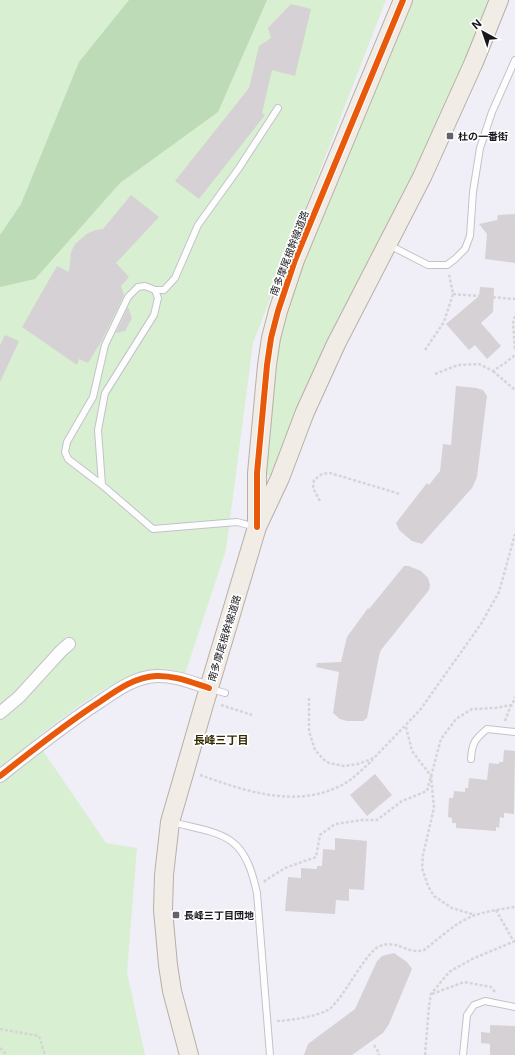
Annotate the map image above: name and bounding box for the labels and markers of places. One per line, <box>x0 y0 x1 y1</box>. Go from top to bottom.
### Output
place label: 杜の一番街 <box>458 130 508 142</box>
marker: 杜の一番街 <box>445 131 455 141</box>
place label: 長峰三丁目団地 <box>184 909 254 921</box>
marker: 長峰三丁目団地 <box>171 910 181 920</box>

